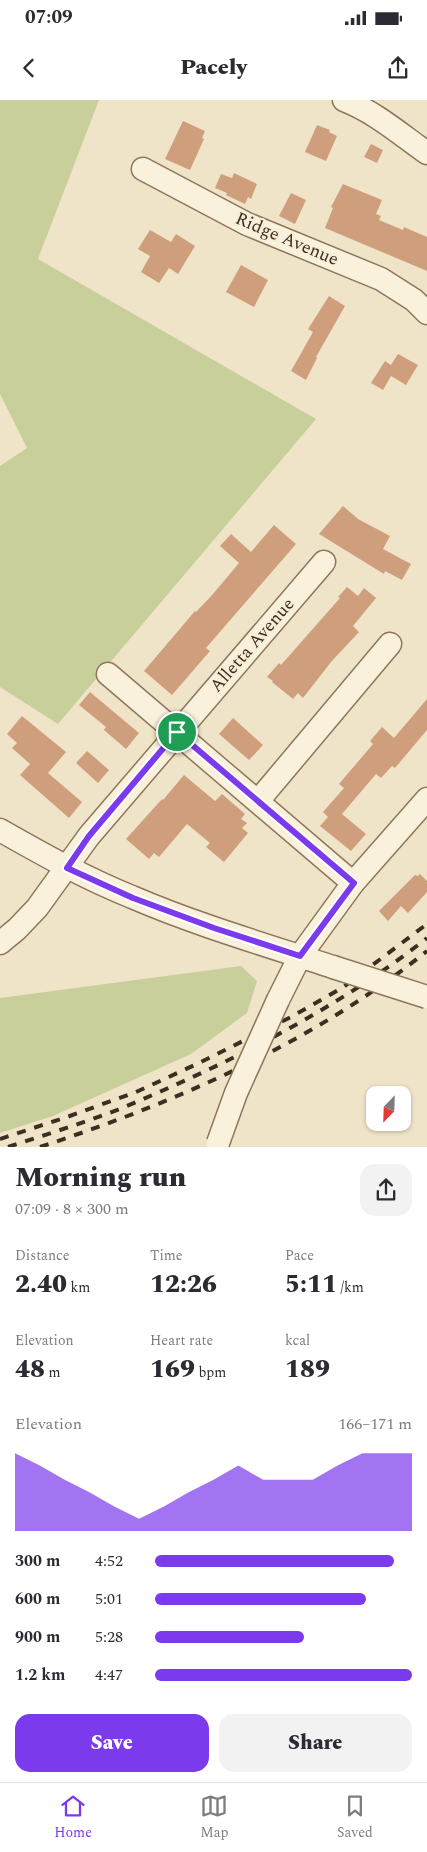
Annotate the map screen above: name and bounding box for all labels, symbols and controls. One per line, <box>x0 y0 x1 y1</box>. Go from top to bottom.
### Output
text: 07:09 <box>25 3 73 32</box>
text: Pacely <box>180 51 247 84</box>
icon: back <box>15 54 43 82</box>
icon: share <box>384 54 412 82</box>
street label: Ridge Avenue <box>231 205 343 273</box>
street label: Alletta Avenue <box>203 592 301 698</box>
pin <box>156 711 198 753</box>
icon: arrive <box>163 718 191 746</box>
north arrow <box>366 1086 411 1131</box>
map controls <box>366 1086 411 1131</box>
text: Morning run <box>15 1156 186 1199</box>
button: share <box>360 1164 412 1216</box>
text: 07:09 · 8 × 300 m <box>15 1197 129 1221</box>
text: Distance <box>15 1245 70 1266</box>
text: Time <box>150 1245 183 1266</box>
text: Pace <box>285 1245 314 1266</box>
text: 2.40 <box>15 1266 67 1304</box>
text: 12:26 <box>150 1266 217 1304</box>
text: 5:11 <box>285 1266 337 1304</box>
text: km <box>67 1277 90 1298</box>
text: /km <box>337 1277 364 1298</box>
text: Elevation <box>15 1330 74 1351</box>
text: Heart rate <box>150 1330 213 1351</box>
text: kcal <box>285 1330 310 1351</box>
text: 48 <box>15 1351 45 1389</box>
text: 169 <box>150 1351 195 1389</box>
text: 189 <box>285 1351 330 1389</box>
text: m <box>45 1362 61 1383</box>
text: bpm <box>195 1362 226 1383</box>
text: Elevation <box>15 1412 82 1436</box>
text: 166–171 m <box>338 1412 412 1436</box>
text: 300 m <box>15 1549 60 1573</box>
text: 4:52 <box>95 1549 123 1573</box>
text: 600 m <box>15 1587 60 1611</box>
text: 5:01 <box>95 1587 123 1611</box>
text: 900 m <box>15 1625 60 1649</box>
text: 5:28 <box>95 1625 123 1649</box>
text: 1.2 km <box>15 1663 65 1687</box>
text: 4:47 <box>95 1663 123 1687</box>
button: Save <box>15 1714 209 1772</box>
button: Share <box>219 1714 412 1772</box>
tab: Home <box>54 1792 92 1843</box>
tab: Map <box>200 1792 229 1843</box>
tab: Saved <box>337 1792 373 1843</box>

